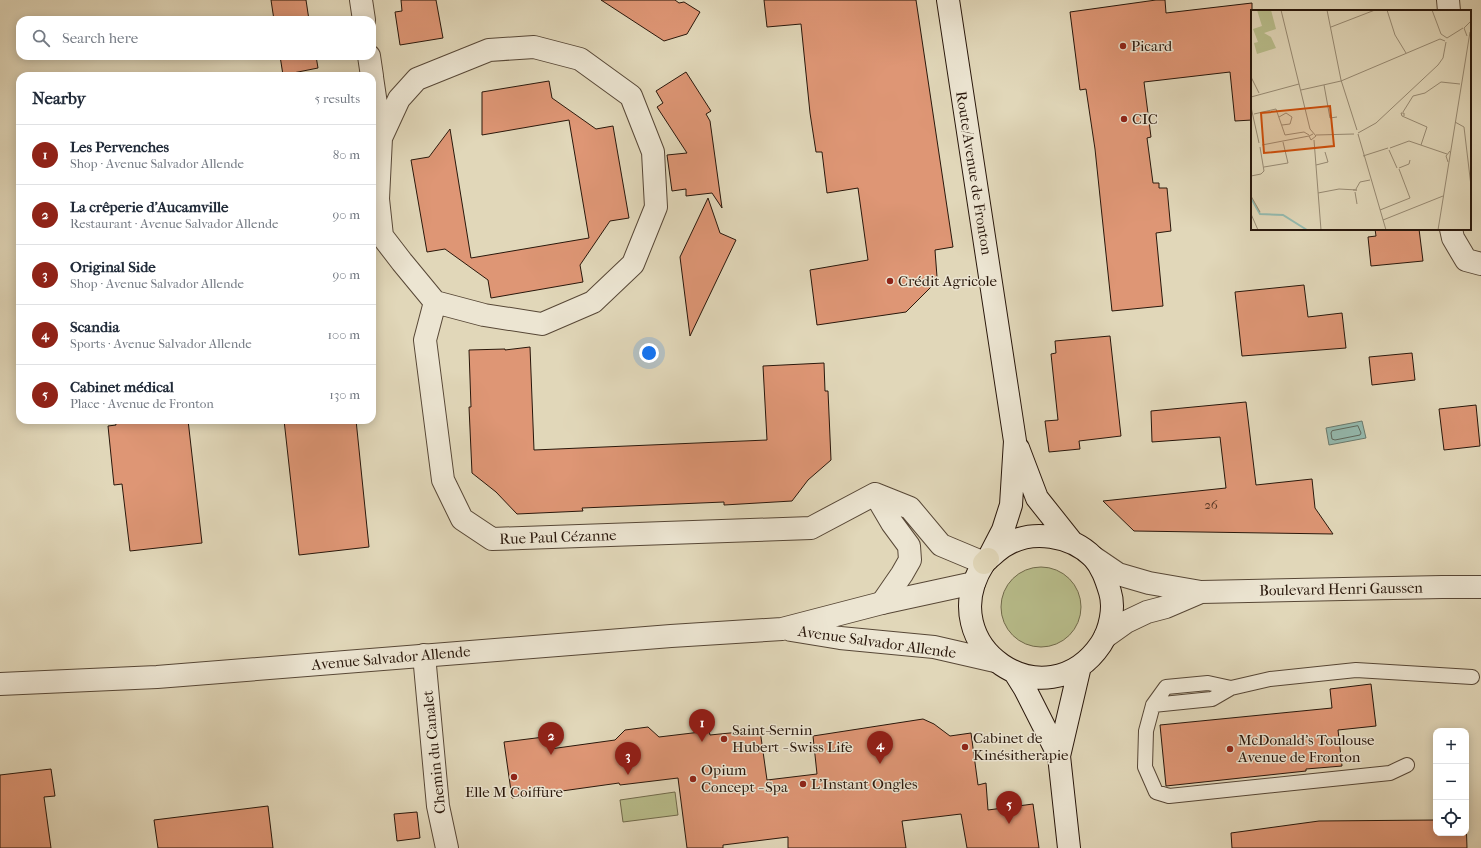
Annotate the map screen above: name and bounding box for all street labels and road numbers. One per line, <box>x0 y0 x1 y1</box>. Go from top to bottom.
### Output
street label: Route/Avenue de Fronton <box>952 90 996 256</box>
street label: Rue Paul Cézanne <box>499 526 617 548</box>
street label: Boulevard Henri Gaussen <box>1259 579 1423 599</box>
street label: Avenue Salvador Allende <box>796 622 958 662</box>
street label: Avenue Salvador Allende <box>310 642 472 674</box>
street label: Chemin du Canalet <box>419 689 449 815</box>

